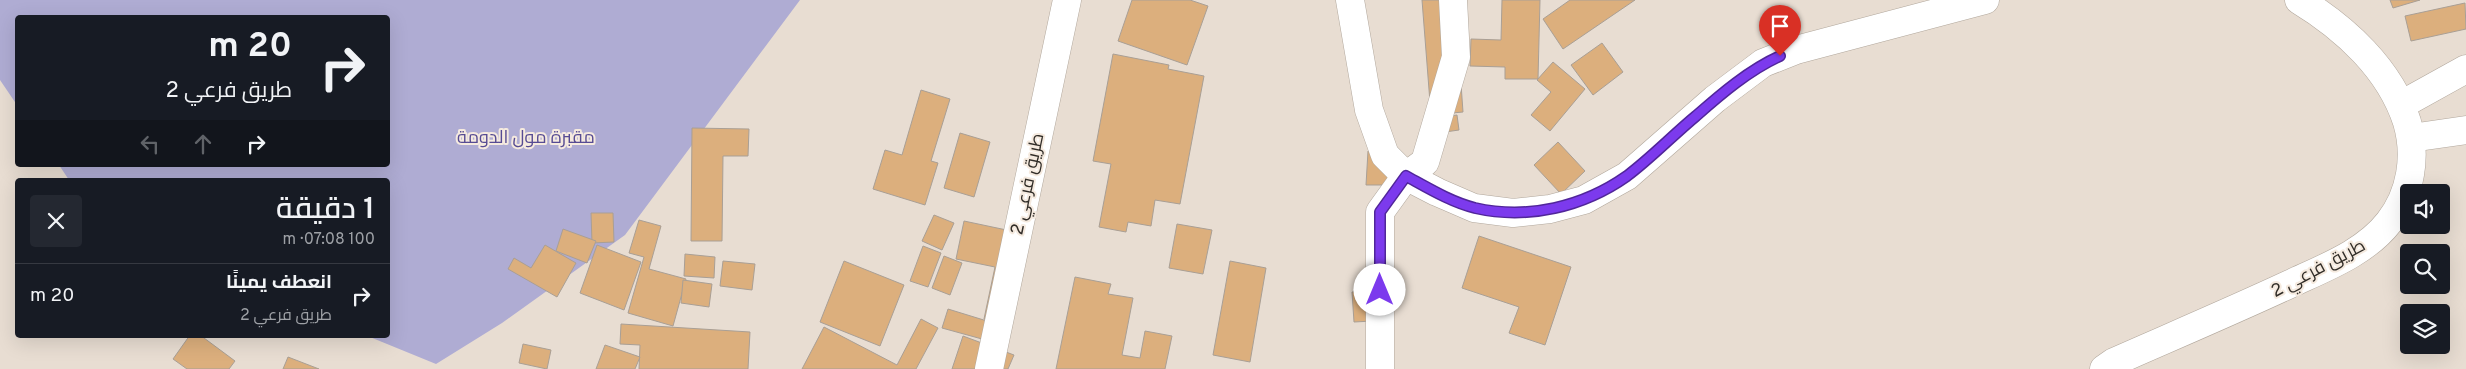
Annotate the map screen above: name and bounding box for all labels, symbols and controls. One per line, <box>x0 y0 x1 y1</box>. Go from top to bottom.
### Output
pin <box>1759 5 1801 56</box>
icon: arrive <box>1766 12 1794 40</box>
text: 20 m <box>208 25 292 69</box>
icon: right <box>310 35 375 100</box>
text: طريق فرعي 2 <box>165 78 292 105</box>
park label: مقبرة مول الدومة <box>457 127 595 150</box>
icon: left <box>136 130 164 158</box>
icon: ahead <box>189 130 217 158</box>
icon: right <box>242 130 270 158</box>
street label: طريق فرعي 2 <box>1006 131 1051 238</box>
map controls <box>2400 184 2450 354</box>
button: sound <box>2400 184 2450 234</box>
text: 1 دقيقة <box>276 192 375 229</box>
button: close <box>30 195 82 247</box>
text: 100 m · 07:08 <box>283 230 375 250</box>
street label: طريق فرعي 2 <box>2268 235 2370 305</box>
button: search <box>2400 244 2450 294</box>
position arrow <box>1353 263 1405 315</box>
text: انعطف يمينًا <box>226 271 332 295</box>
icon: right <box>347 282 375 310</box>
text: 20 m <box>30 284 74 308</box>
button: layers <box>2400 304 2450 354</box>
text: طريق فرعي 2 <box>240 306 332 326</box>

